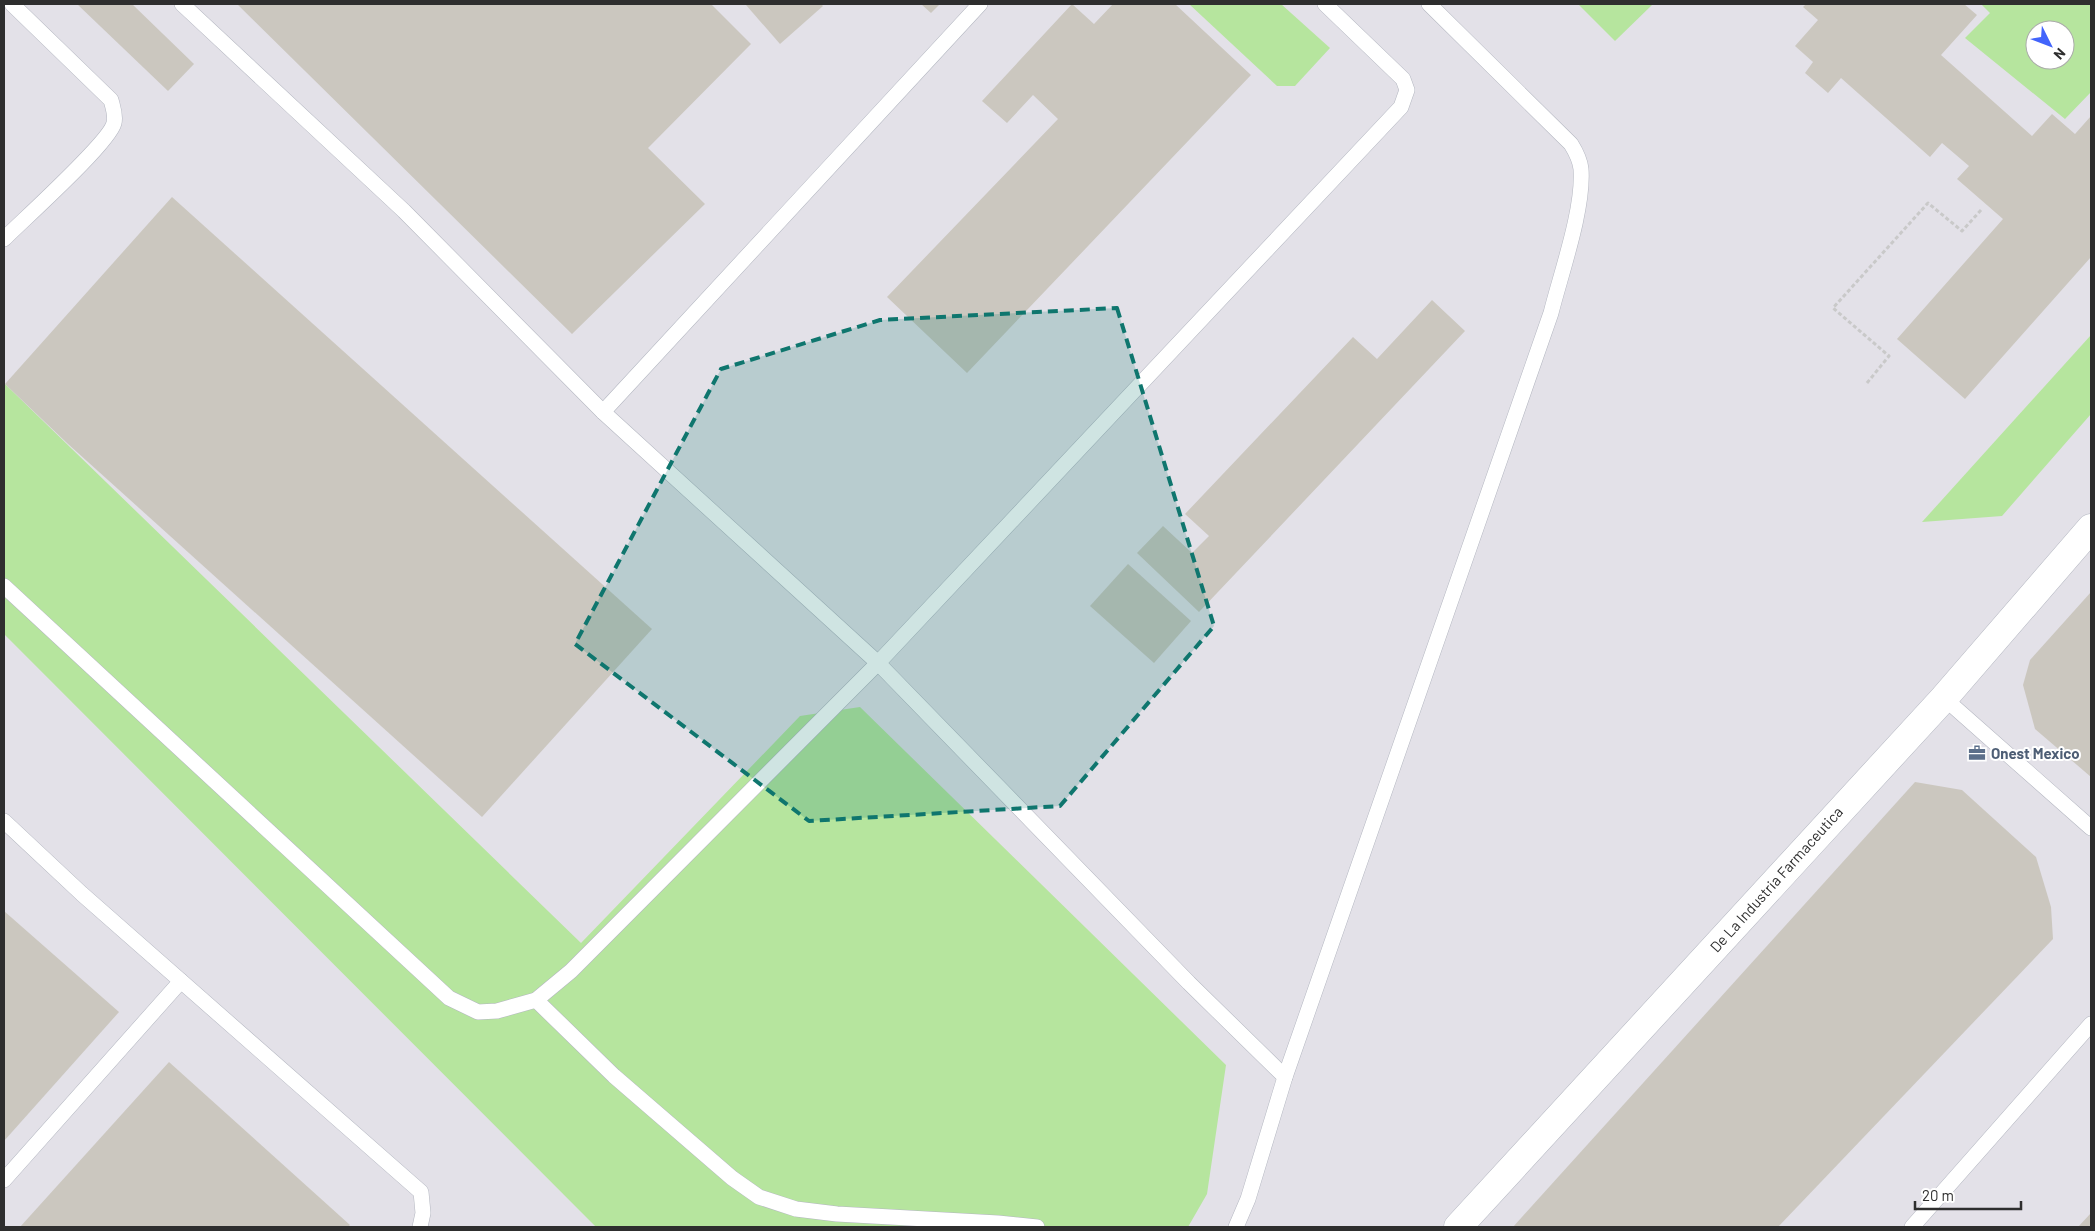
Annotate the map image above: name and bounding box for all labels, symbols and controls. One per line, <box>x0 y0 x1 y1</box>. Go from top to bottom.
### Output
north arrow <box>2025 20 2075 70</box>
text: N <box>2051 45 2069 63</box>
office icon: Onest Mexico <box>1967 743 1987 763</box>
place label: Onest Mexico <box>1991 744 2080 762</box>
street label: De La Industria Farmaceutica <box>1706 802 1846 956</box>
scale bar <box>1915 1178 2021 1210</box>
text: 20 m <box>1922 1186 1954 1204</box>

